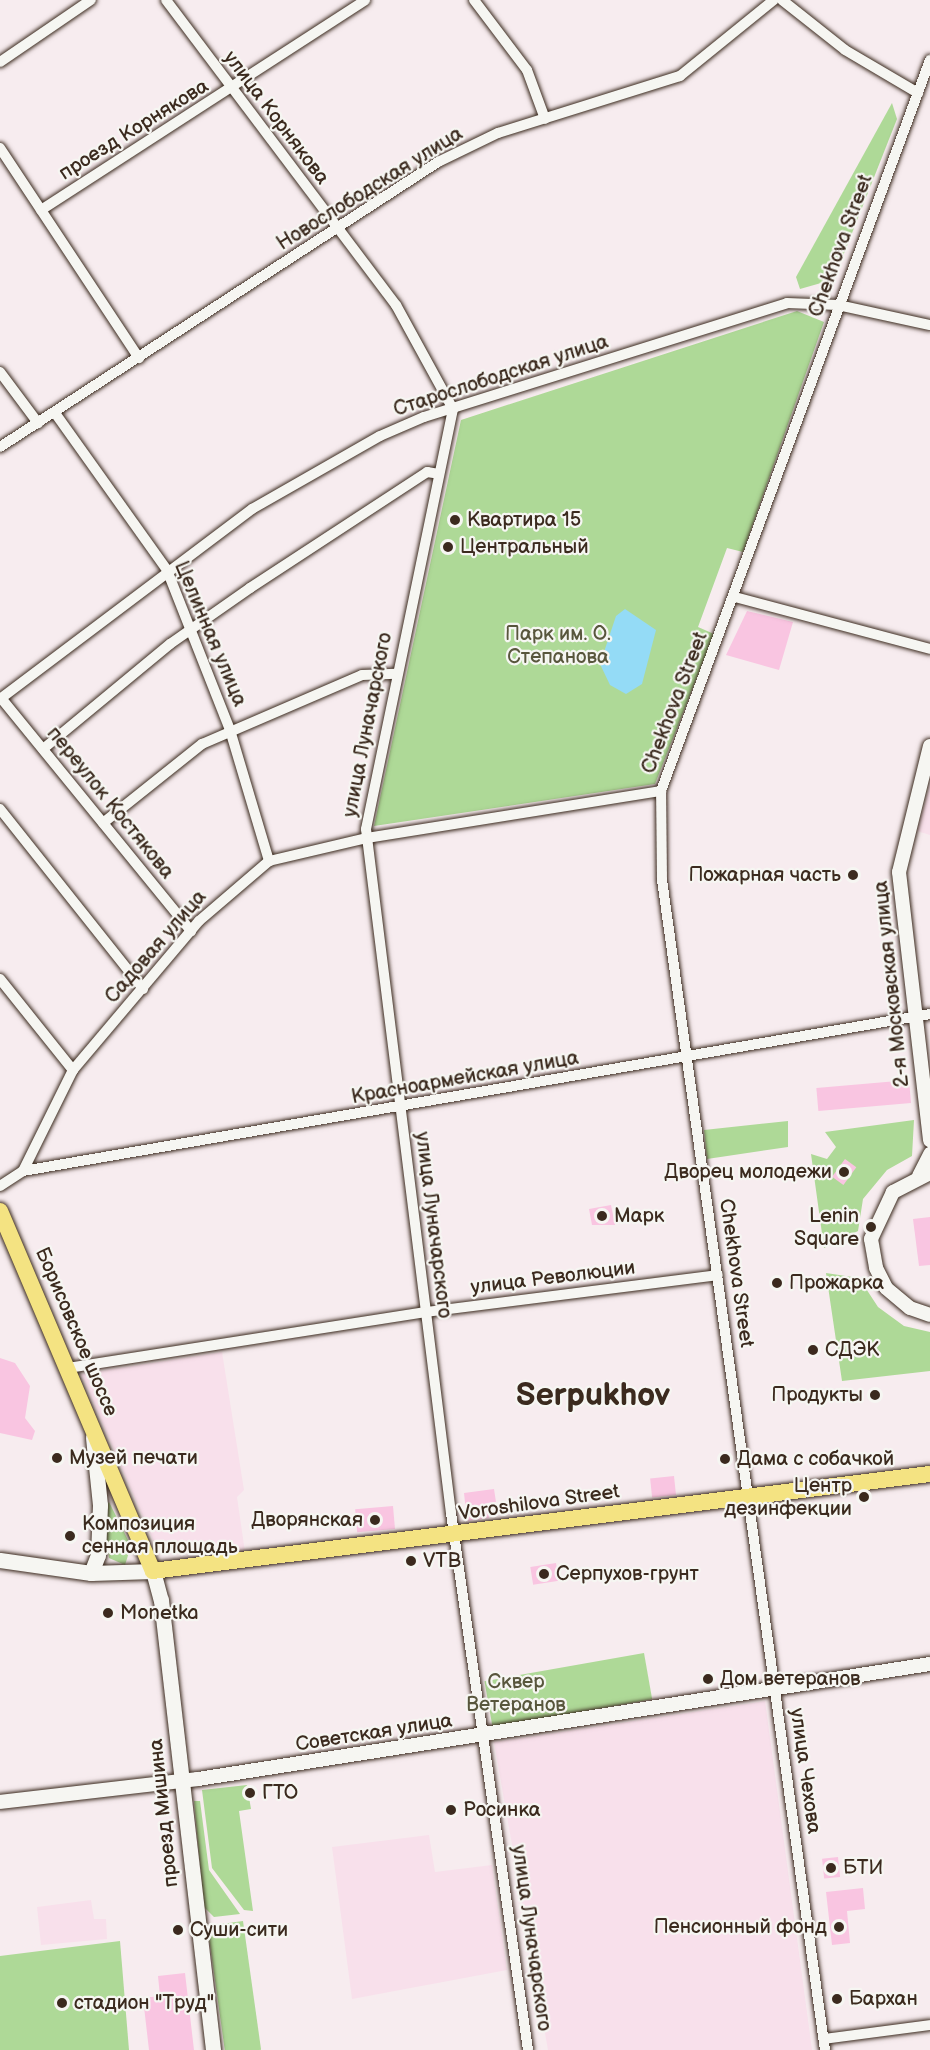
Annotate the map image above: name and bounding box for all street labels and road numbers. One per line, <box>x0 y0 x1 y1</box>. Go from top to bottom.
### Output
street label: улица Корнякова <box>218 47 334 189</box>
street label: проезд Корнякова <box>55 74 213 186</box>
street label: Новослободская улица <box>273 122 467 256</box>
street label: Chekhova Street <box>804 171 878 321</box>
street label: Старослободская улица <box>391 330 611 422</box>
street label: Целинная улица <box>169 558 251 710</box>
street label: Chekhova Street <box>637 629 713 777</box>
street label: улица Луначарского <box>338 631 398 819</box>
street label: переулок Костякова <box>41 722 179 884</box>
street label: 2-я Московская улица <box>869 880 915 1088</box>
street label: Садовая улица <box>100 886 212 1008</box>
street label: Красноармейская улица <box>350 1046 580 1110</box>
street label: улица Луначарского <box>410 1130 456 1320</box>
street label: Chekhova Street <box>714 1197 758 1349</box>
street label: Борисовское шоссе <box>30 1244 122 1420</box>
street label: улица Революции <box>469 1256 637 1300</box>
street label: Voroshilova Street <box>457 1480 621 1526</box>
street label: улица Чехова <box>784 1707 826 1835</box>
street label: Советская улица <box>294 1709 454 1757</box>
street label: проезд Мишина <box>144 1738 184 1888</box>
street label: улица Луначарского <box>506 1843 556 2033</box>

